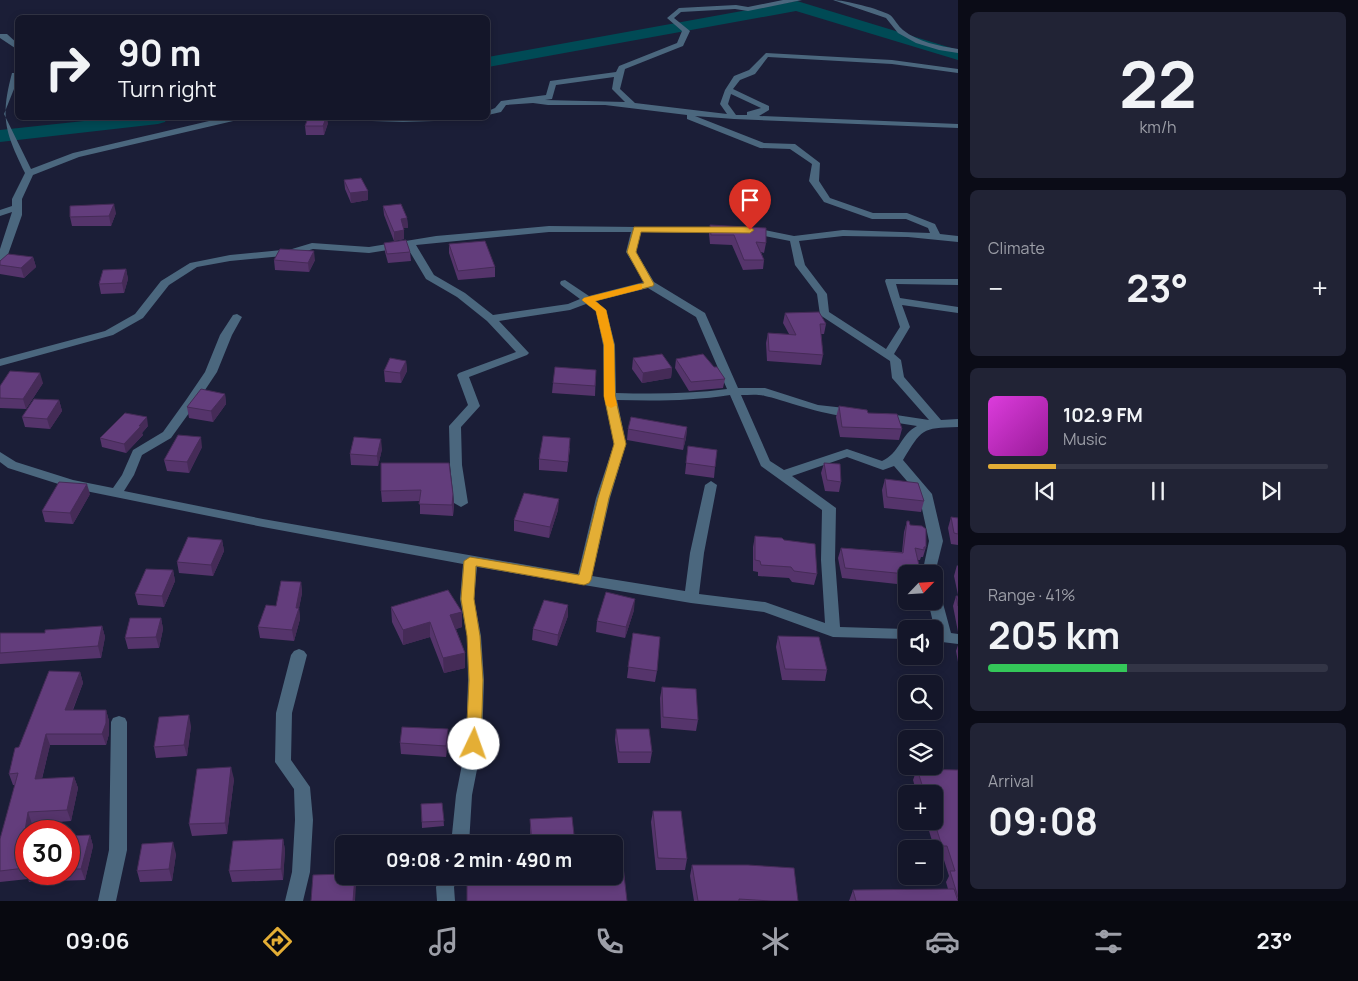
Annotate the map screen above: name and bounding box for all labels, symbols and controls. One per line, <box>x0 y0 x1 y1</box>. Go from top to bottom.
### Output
text: 90 m <box>118 29 201 77</box>
icon: right <box>35 35 100 100</box>
text: 22 <box>1119 39 1197 128</box>
text: Turn right <box>118 74 216 104</box>
text: km/h <box>1139 116 1177 138</box>
pin <box>729 179 771 230</box>
icon: arrive <box>736 186 764 214</box>
text: Climate <box>988 237 1045 259</box>
text: 23° <box>1127 261 1188 313</box>
text: − <box>988 269 1003 307</box>
text: + <box>1312 269 1328 307</box>
text: 102.9 FM <box>1063 402 1143 428</box>
text: Music <box>1063 428 1107 450</box>
icon: previous <box>1031 477 1059 505</box>
icon: pause <box>1144 477 1172 505</box>
icon: next <box>1257 477 1285 505</box>
north arrow <box>898 565 942 610</box>
map controls <box>898 565 943 885</box>
text: Range · 41% <box>988 584 1075 606</box>
text: 205 km <box>988 608 1120 660</box>
button: sound <box>898 620 943 665</box>
button: search <box>898 675 943 720</box>
position arrow <box>447 717 499 769</box>
button: layers <box>898 730 943 775</box>
text: Arrival <box>988 770 1034 792</box>
button: + <box>898 785 943 830</box>
text: 09:08 <box>988 794 1098 846</box>
speed limit sign: 30 <box>15 820 80 885</box>
button: − <box>898 840 943 885</box>
text: 09:08 · 2 min · 490 m <box>386 847 572 873</box>
icon: directions <box>260 924 295 959</box>
icon: music <box>426 924 461 959</box>
icon: phone <box>592 924 627 959</box>
icon: climate <box>758 924 793 959</box>
icon: car <box>925 924 960 959</box>
icon: filters <box>1091 924 1126 959</box>
text: 09:06 <box>66 926 129 956</box>
text: 23° <box>1257 926 1292 956</box>

